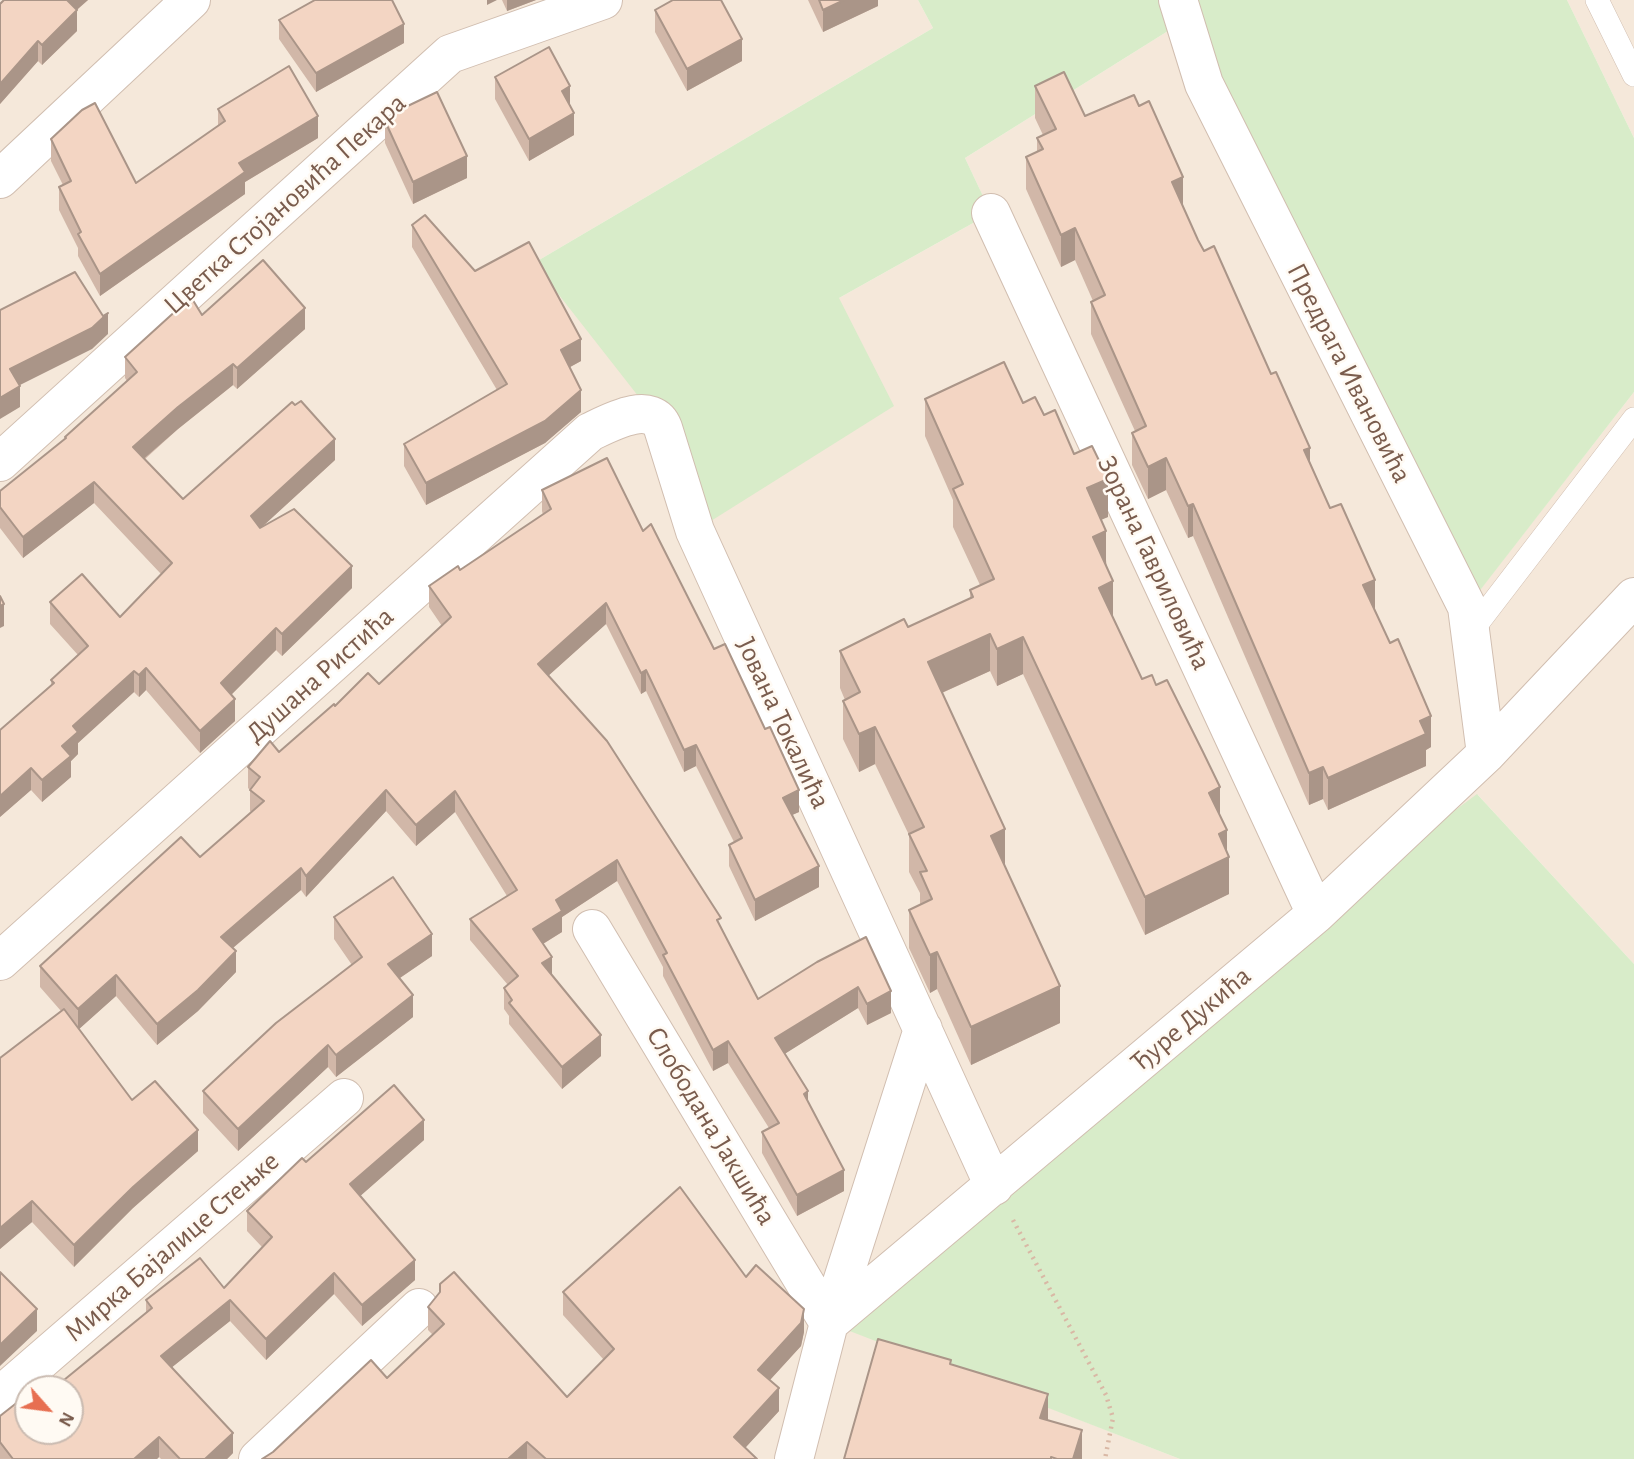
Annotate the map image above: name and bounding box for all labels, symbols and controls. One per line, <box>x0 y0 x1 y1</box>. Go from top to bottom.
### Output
street label: Цветка Стојановића Пекара <box>157 86 413 322</box>
street label: Предрага Ивановића <box>1279 258 1419 488</box>
street label: Зорана Гавриловића <box>1090 451 1218 675</box>
street label: Душана Ристића <box>239 600 401 750</box>
street label: Јована Токалића <box>729 632 837 814</box>
street label: Ђуре Дукића <box>1124 959 1258 1079</box>
street label: Слободана Јакшића <box>639 1021 783 1231</box>
street label: Мирка Бајалице Стењке <box>58 1145 286 1349</box>
north arrow <box>14 1375 84 1445</box>
text: N <box>55 1409 78 1429</box>

